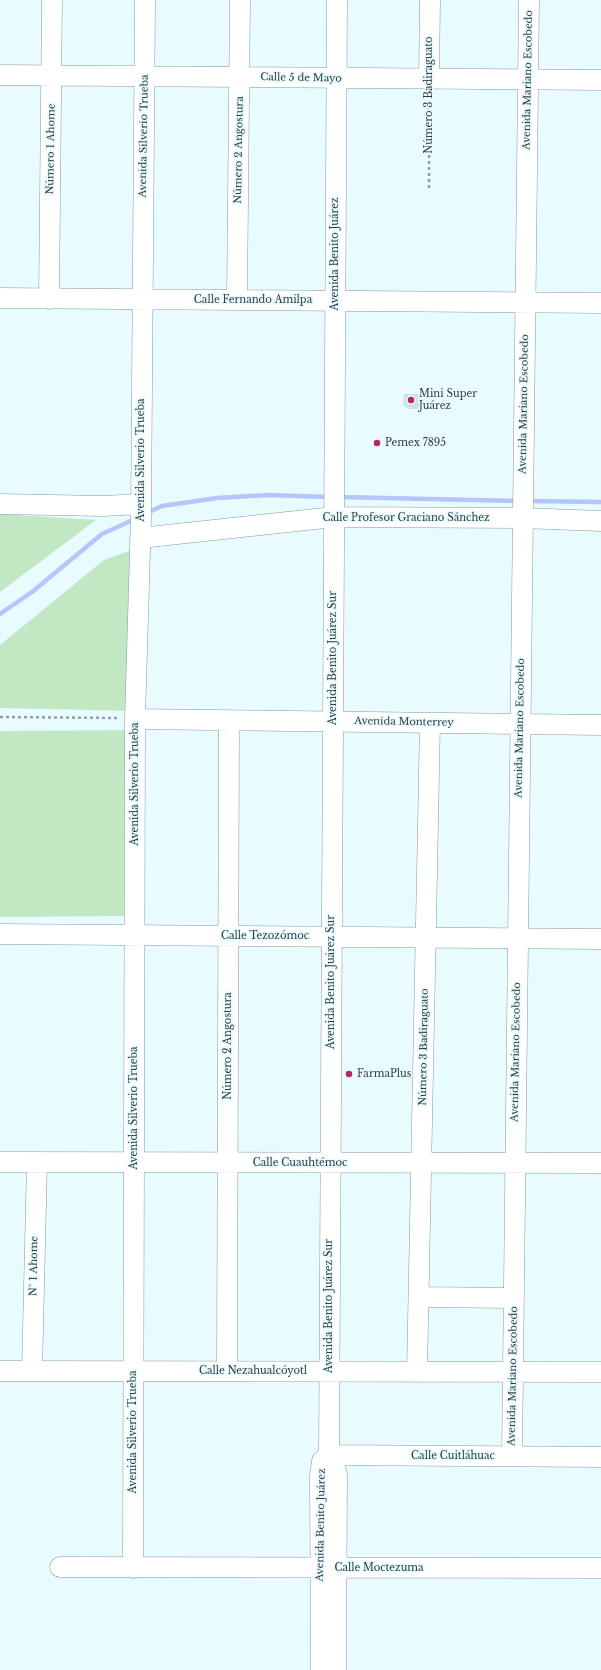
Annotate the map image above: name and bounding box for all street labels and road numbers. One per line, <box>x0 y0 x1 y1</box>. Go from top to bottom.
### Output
street label: Avenida Mariano Escobedo <box>521 10 535 150</box>
street label: Número 3 Badiraguato <box>423 36 435 154</box>
street label: Calle 5 de Mayo <box>260 71 342 85</box>
street label: Avenida Silverio Trueba <box>137 74 151 198</box>
street label: Número 2 Angostura <box>232 96 246 204</box>
street label: Número 1 Ahome <box>44 103 58 195</box>
street label: Avenida Benito Juárez <box>329 197 341 311</box>
street label: Calle Fernando Amilpa <box>194 294 312 306</box>
street label: Avenida Mariano Escobedo <box>517 334 531 474</box>
street label: Avenida Silverio Trueba <box>135 398 147 522</box>
street label: Calle Profesor Graciano Sánchez <box>322 512 490 524</box>
street label: Avenida Benito Juárez Sur <box>327 591 339 725</box>
street label: Avenida Mariano Escobedo <box>513 658 527 798</box>
street label: Avenida Monterrey <box>354 715 454 729</box>
street label: Avenida Silverio Trueba <box>129 722 141 846</box>
street label: Avenida Benito Juárez Sur <box>325 915 337 1049</box>
street label: Calle Tezozómoc <box>221 930 309 942</box>
street label: Avenida Mariano Escobedo <box>509 982 523 1122</box>
street label: Número 3 Badiraguato <box>417 988 431 1106</box>
street label: Número 2 Angostura <box>222 992 234 1100</box>
street label: Avenida Silverio Trueba <box>128 1046 140 1170</box>
street label: Calle Cuauhtémoc <box>253 1157 347 1169</box>
street label: N° 1 Ahome <box>27 1236 41 1296</box>
street label: Avenida Benito Juárez Sur <box>323 1239 335 1373</box>
street label: Avenida Mariano Escobedo <box>506 1306 520 1446</box>
street label: Calle Nezahualcóyotl <box>199 1365 307 1377</box>
street label: Avenida Silverio Trueba <box>127 1370 139 1494</box>
street label: Calle Cuitláhuac <box>411 1450 495 1462</box>
street label: Avenida Benito Juárez <box>314 1468 328 1582</box>
street label: Calle Moctezuma <box>334 1562 424 1574</box>

